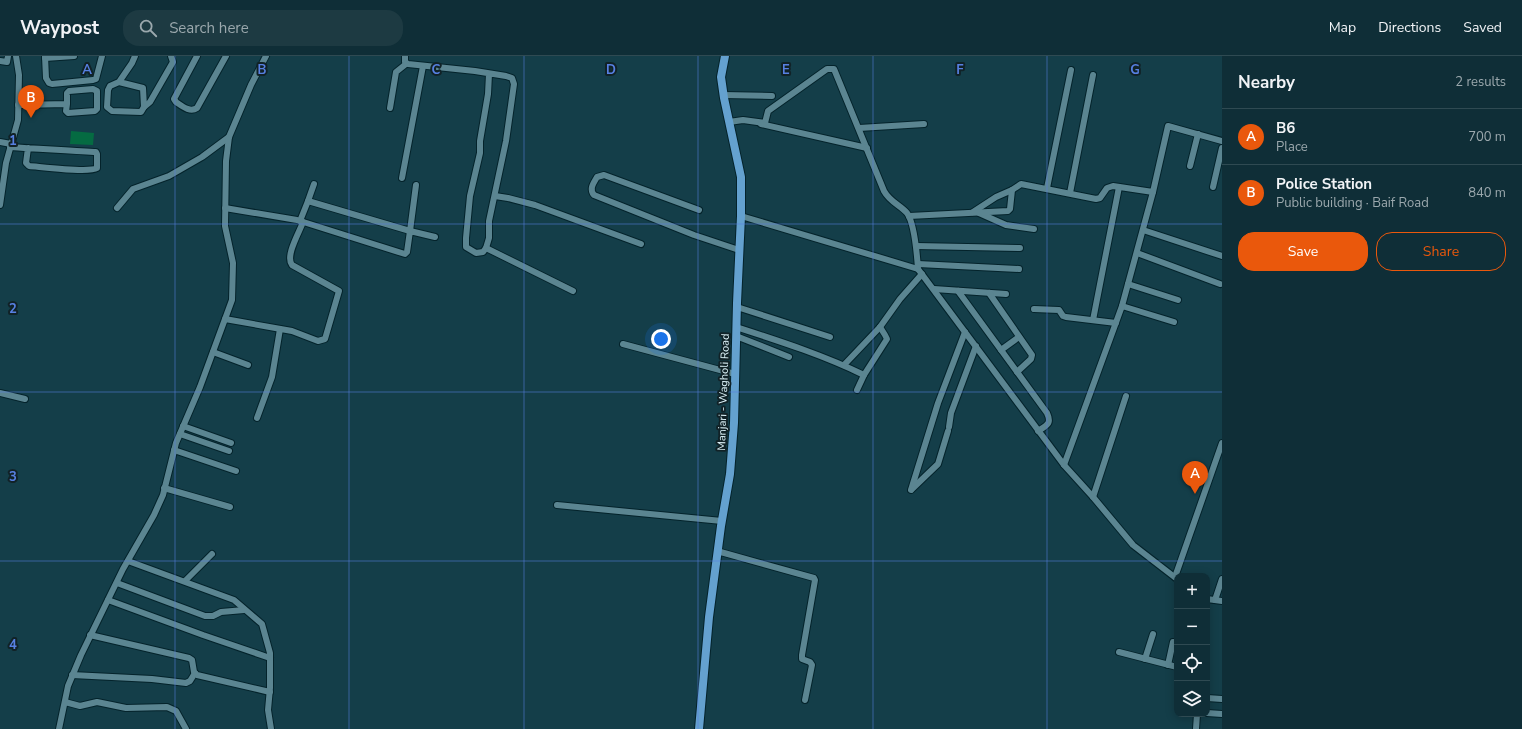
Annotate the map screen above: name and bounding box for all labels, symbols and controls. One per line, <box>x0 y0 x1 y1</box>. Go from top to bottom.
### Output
search box <box>123 10 403 46</box>
text: Waypost <box>20 15 99 41</box>
icon: search <box>137 17 159 39</box>
text: Search here <box>169 18 249 38</box>
text: Map <box>1329 18 1356 37</box>
text: Directions <box>1378 18 1441 37</box>
text: Saved <box>1463 18 1502 37</box>
text: A <box>82 61 92 79</box>
text: B <box>258 61 267 79</box>
text: C <box>432 61 441 79</box>
text: D <box>606 61 616 79</box>
text: E <box>782 61 790 79</box>
text: F <box>956 61 964 79</box>
text: G <box>1130 61 1140 79</box>
text: Nearby <box>1238 71 1295 94</box>
text: 2 results <box>1455 73 1506 91</box>
pin: B <box>18 85 44 118</box>
text: B6 <box>1276 118 1295 138</box>
text: A <box>1246 128 1256 146</box>
text: 700 m <box>1468 128 1506 146</box>
text: 1 <box>9 132 17 150</box>
text: Place <box>1276 138 1308 156</box>
text: Police Station <box>1276 174 1372 194</box>
text: B <box>1247 184 1255 202</box>
text: 840 m <box>1468 184 1506 202</box>
text: Public building · Baif Road <box>1276 194 1429 212</box>
button: Save <box>1238 232 1368 271</box>
button: Share <box>1376 232 1506 271</box>
text: 2 <box>9 300 17 318</box>
your location <box>651 329 671 349</box>
street label: Manjari - Wagholi Road <box>714 333 733 451</box>
pin: A <box>1182 461 1208 494</box>
text: 3 <box>9 468 17 486</box>
map controls <box>1174 573 1210 717</box>
button: + <box>1174 573 1210 609</box>
button: − <box>1174 609 1210 645</box>
text: 4 <box>9 636 17 654</box>
button: locate <box>1174 645 1210 681</box>
button: layers <box>1174 681 1210 717</box>

